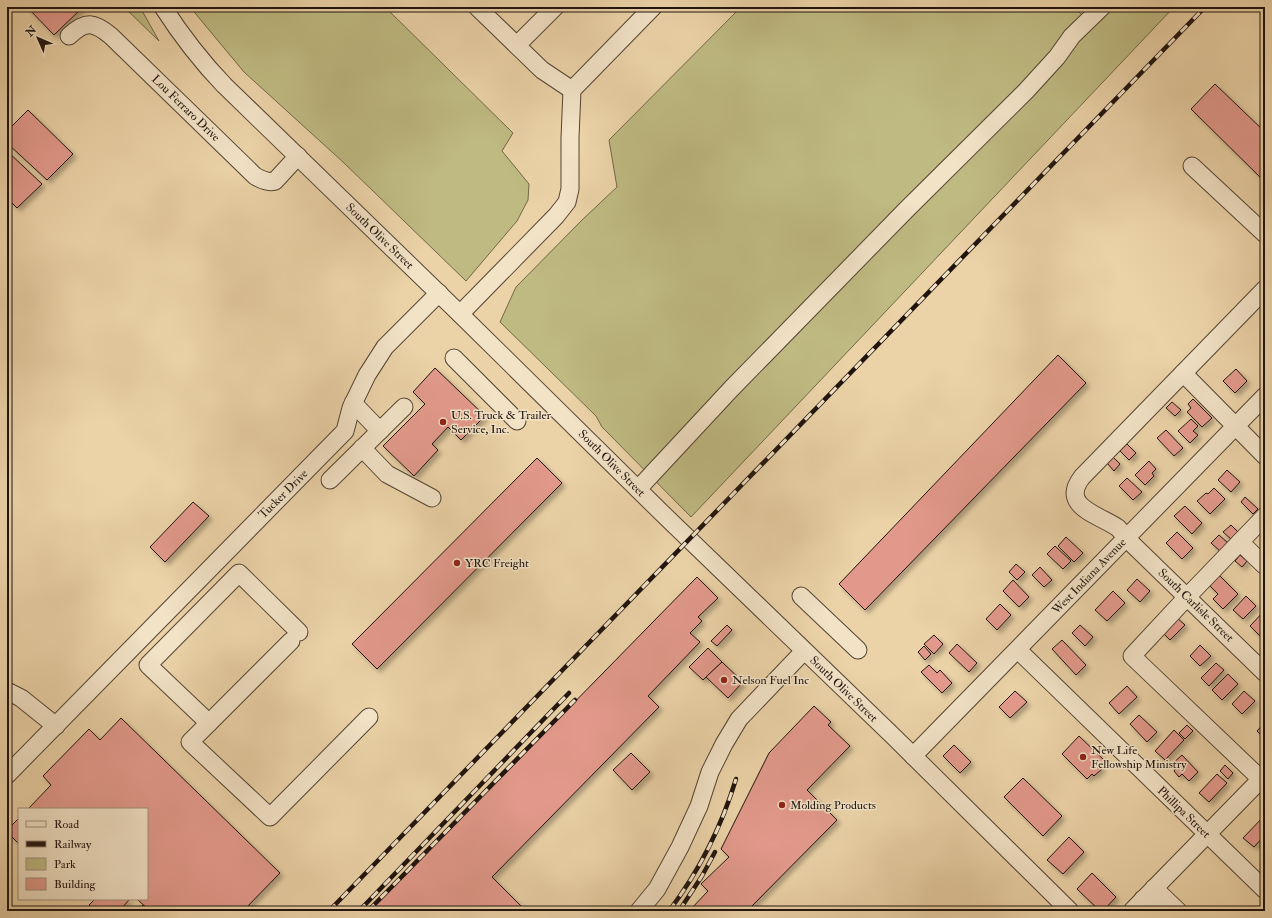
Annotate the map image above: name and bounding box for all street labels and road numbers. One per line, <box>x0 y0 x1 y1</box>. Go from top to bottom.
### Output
street label: Lou Ferraro Drive <box>148 72 223 145</box>
street label: South Olive Street <box>343 200 417 273</box>
street label: South Olive Street <box>575 427 648 500</box>
street label: Tucker Drive <box>256 467 311 522</box>
street label: West Indiana Avenue <box>1048 535 1130 618</box>
street label: South Carlisle Street <box>1155 565 1237 645</box>
street label: South Olive Street <box>807 653 881 726</box>
street label: Phillipa Street <box>1154 783 1213 842</box>

